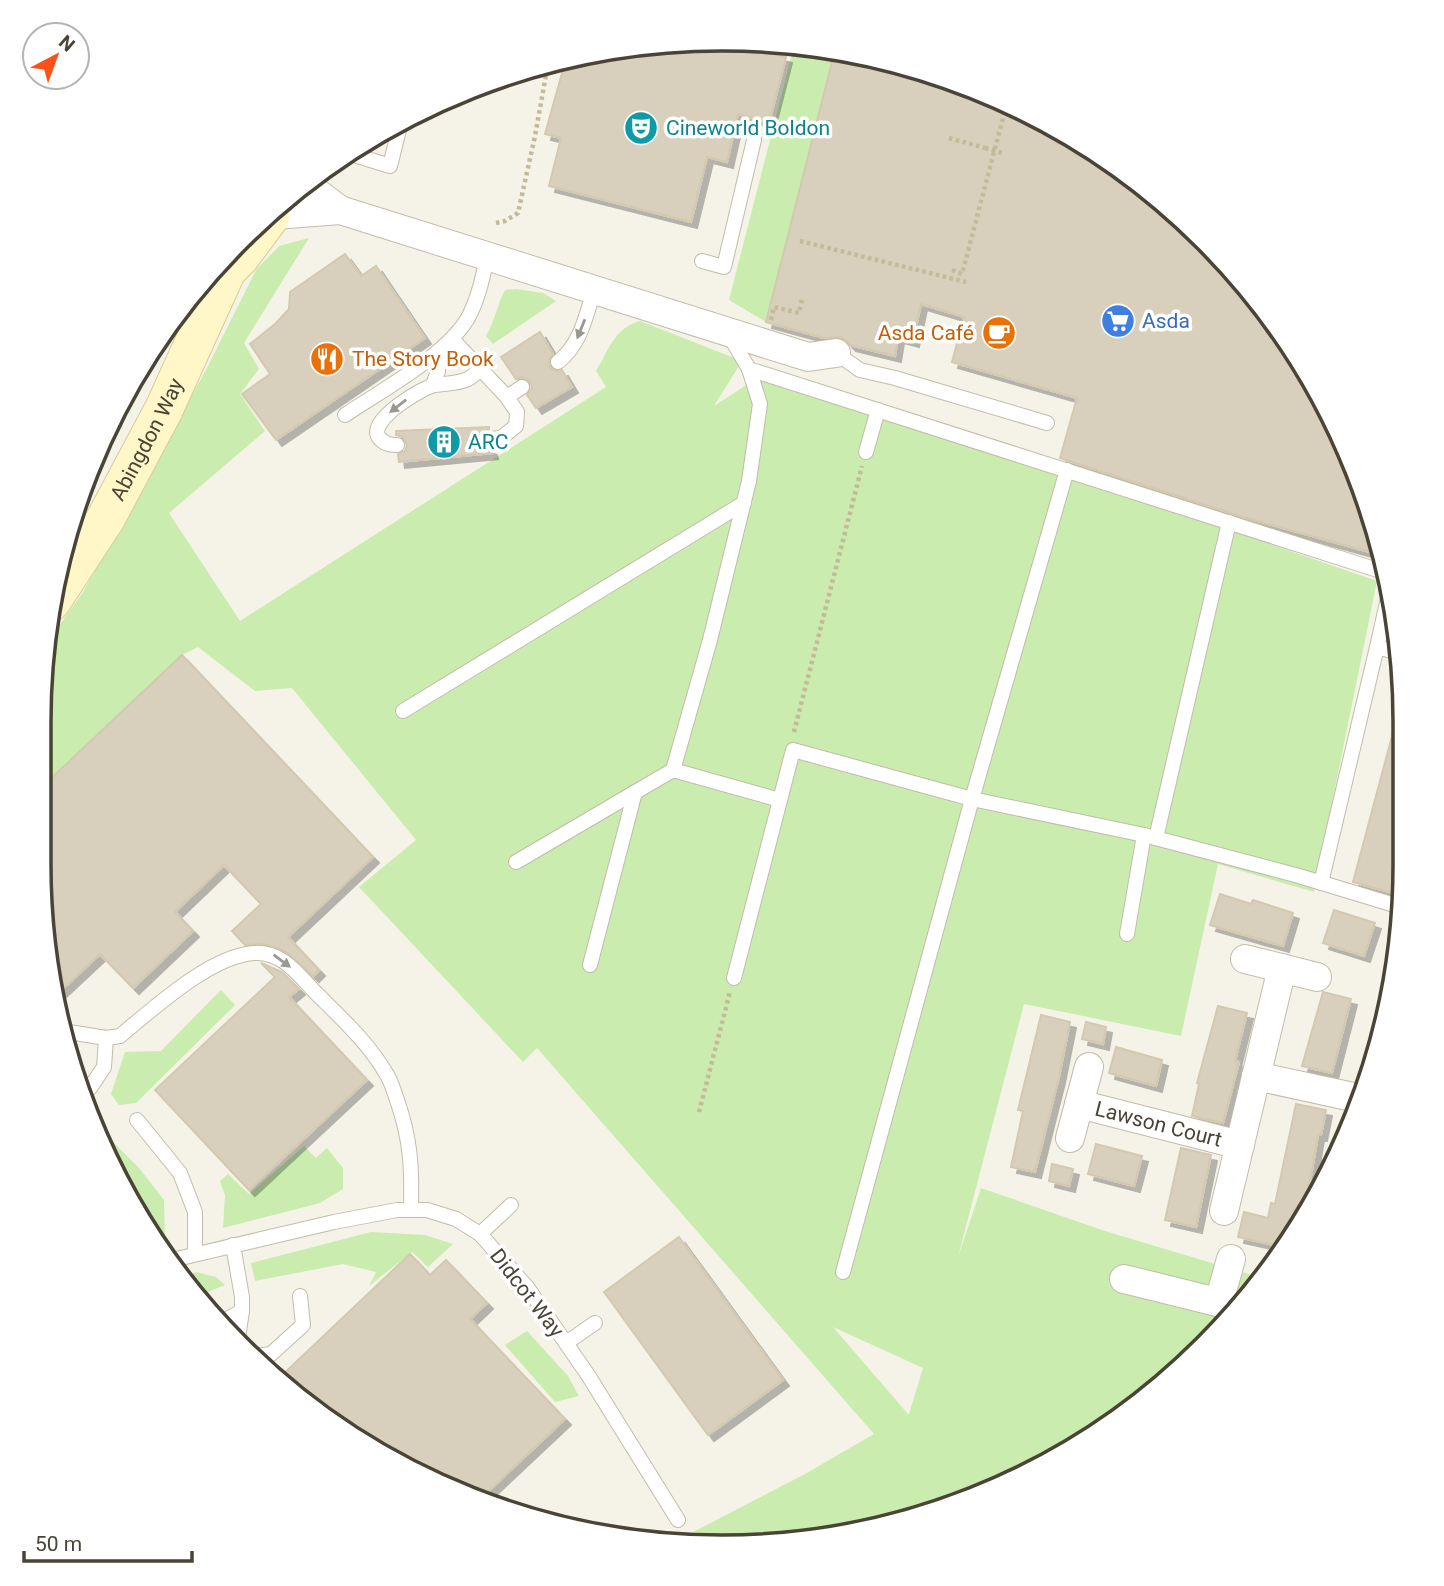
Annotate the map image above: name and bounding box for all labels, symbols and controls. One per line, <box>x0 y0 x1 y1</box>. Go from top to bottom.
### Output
north arrow <box>21 21 91 91</box>
text: N <box>54 30 79 57</box>
theatre icon: Cineworld Boldon <box>622 109 660 147</box>
place label: Cineworld Boldon <box>666 116 830 140</box>
supermarket icon: Asda <box>1099 302 1137 340</box>
place label: Asda <box>1142 309 1190 333</box>
cafe icon: Asda Café <box>980 314 1018 352</box>
one-way arrow <box>575 319 586 340</box>
place label: Asda Café <box>878 321 974 345</box>
restaurant icon: The Story Book <box>308 340 346 378</box>
place label: The Story Book <box>352 347 494 371</box>
street label: Abingdon Way <box>106 375 188 505</box>
one-way arrow <box>389 399 407 413</box>
building icon: ARC <box>425 423 463 461</box>
place label: ARC <box>468 430 508 454</box>
one-way arrow <box>273 953 291 967</box>
street label: Lawson Court <box>1093 1097 1225 1152</box>
street label: Didcot Way <box>485 1244 569 1342</box>
scale bar <box>24 1520 192 1564</box>
text: 50 m <box>35 1532 82 1556</box>

